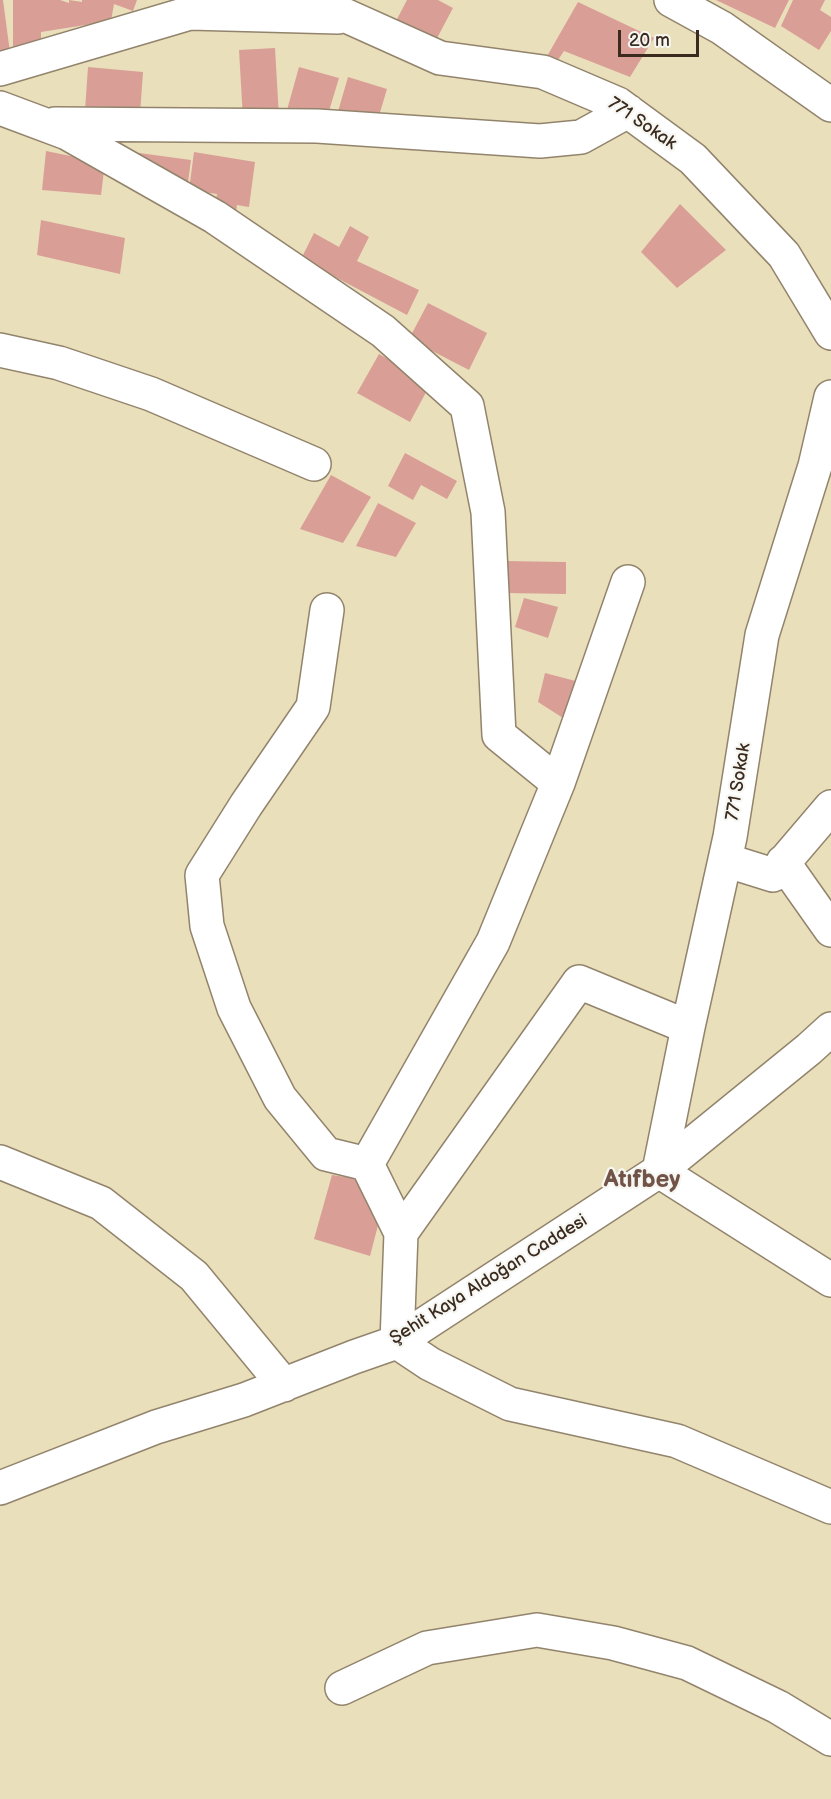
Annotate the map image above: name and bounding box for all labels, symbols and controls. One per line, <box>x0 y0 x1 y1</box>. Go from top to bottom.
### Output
scale bar <box>621 18 702 56</box>
text: 20 m <box>629 30 670 51</box>
street label: 771 Sokak <box>604 93 680 155</box>
street label: 771 Sokak <box>722 742 756 822</box>
district label: Atıfbey <box>604 1167 680 1195</box>
street label: Şehit Kaya Aldoğan Caddesi <box>386 1210 592 1350</box>

